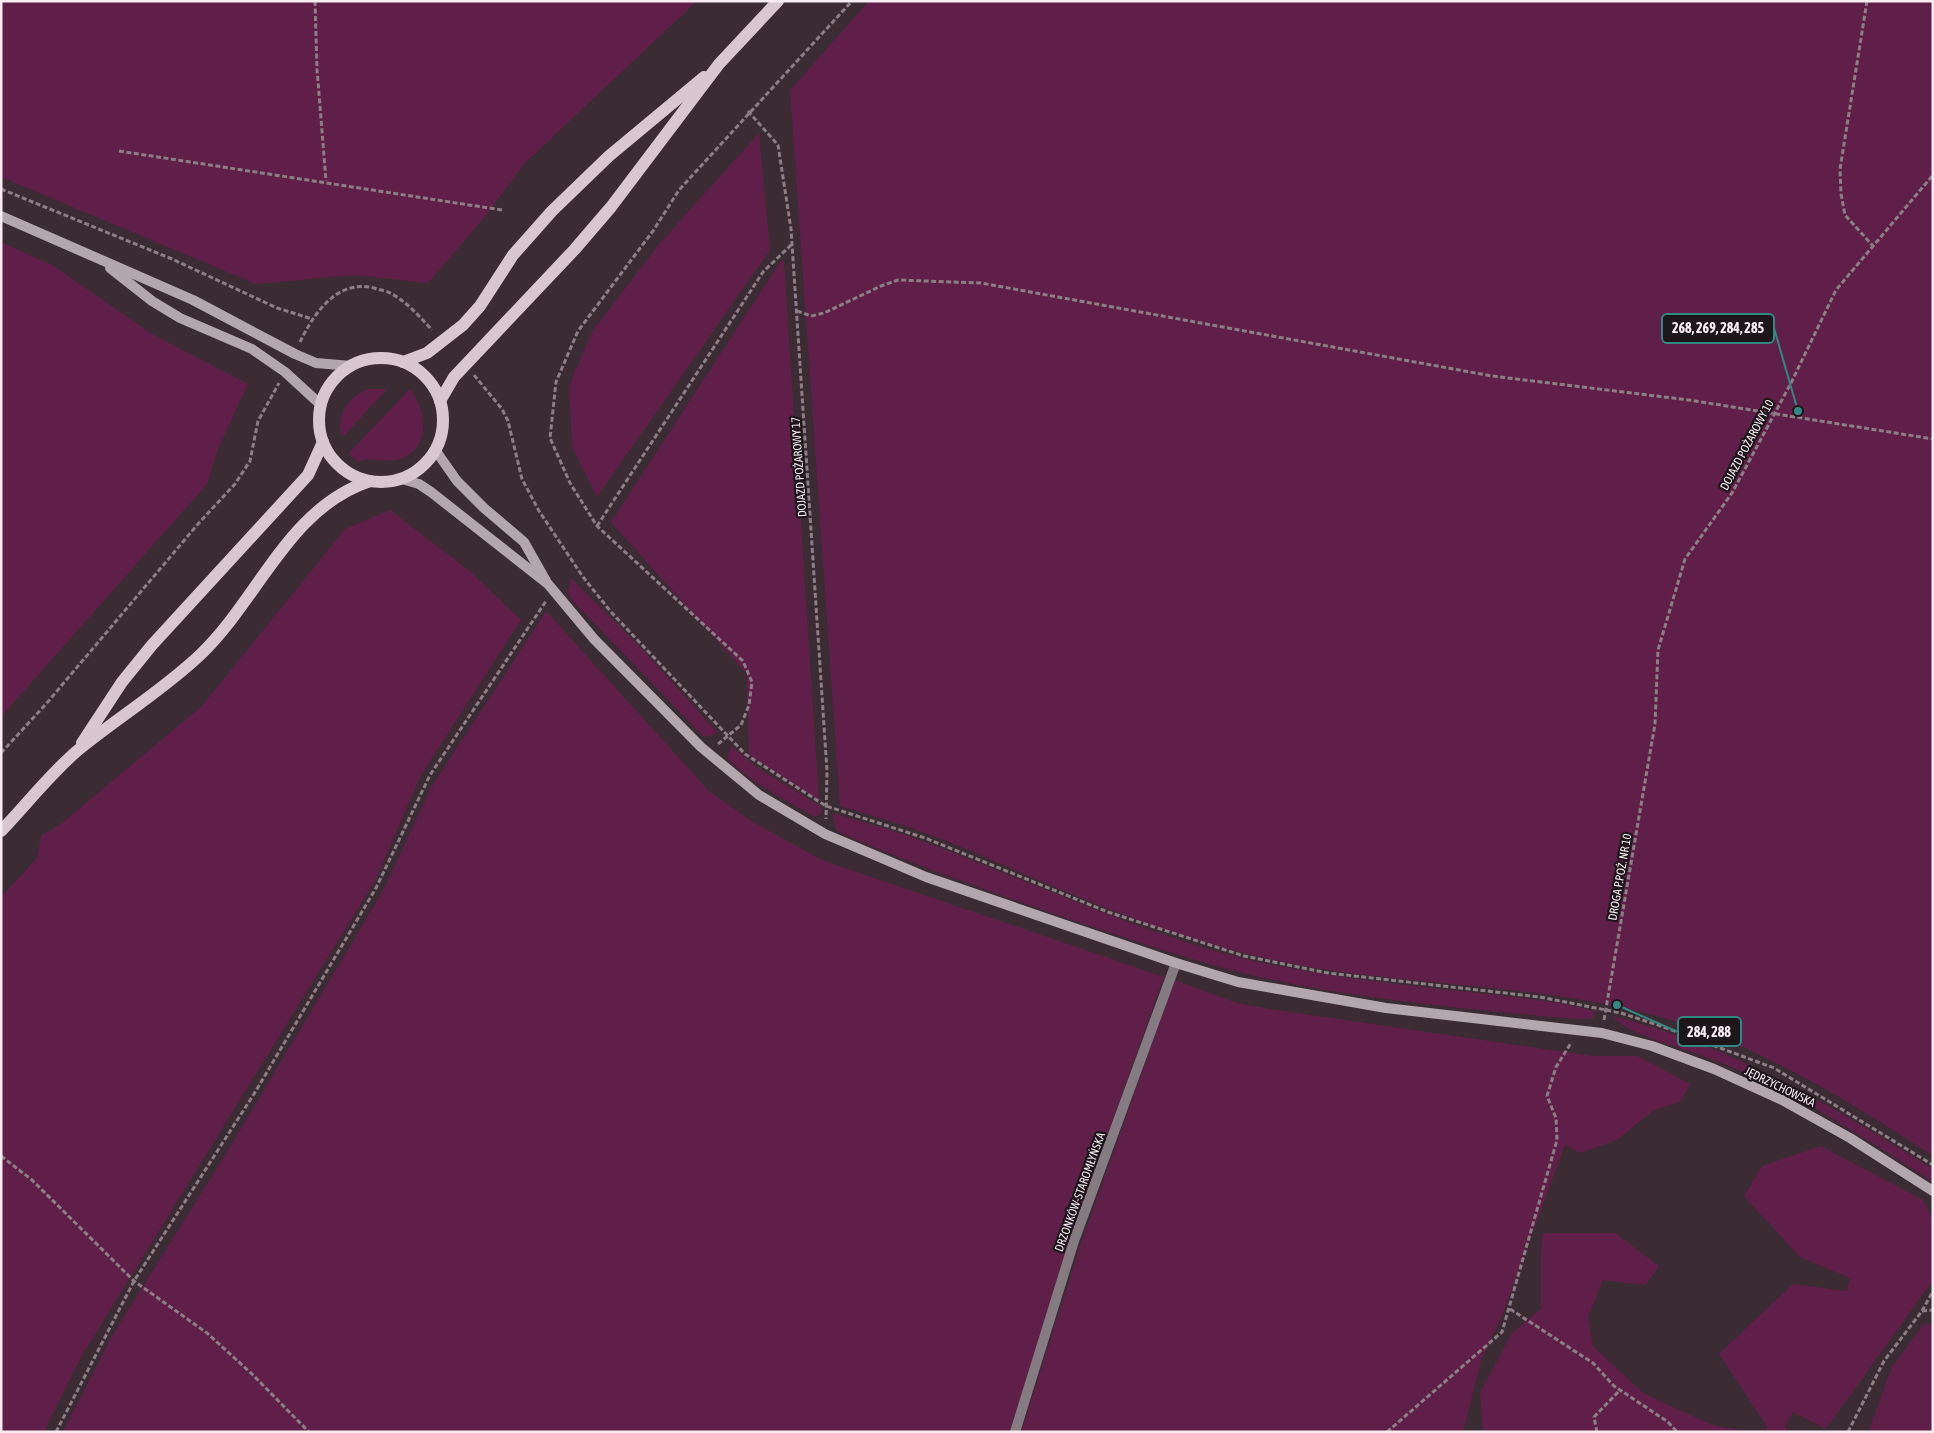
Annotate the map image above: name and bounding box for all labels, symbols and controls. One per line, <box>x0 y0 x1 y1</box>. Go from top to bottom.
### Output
callout: 268, 269, 284, 285 <box>1662 314 1774 343</box>
text: 268, 269, 284, 285 <box>1672 320 1765 336</box>
street label: DOJAZD POŻAROWY 10 <box>1717 397 1777 493</box>
street label: DOJAZD POŻAROWY 17 <box>788 416 809 518</box>
street label: DROGA P.POŻ. NR 10 <box>1605 832 1635 922</box>
callout: 284, 288 <box>1678 1017 1741 1046</box>
text: 284, 288 <box>1687 1024 1731 1040</box>
street label: JĘDRZYCHOWSKA <box>1742 1064 1818 1110</box>
street label: DRZONKÓW-STAROMŁYŃSKA <box>1052 1130 1108 1254</box>

